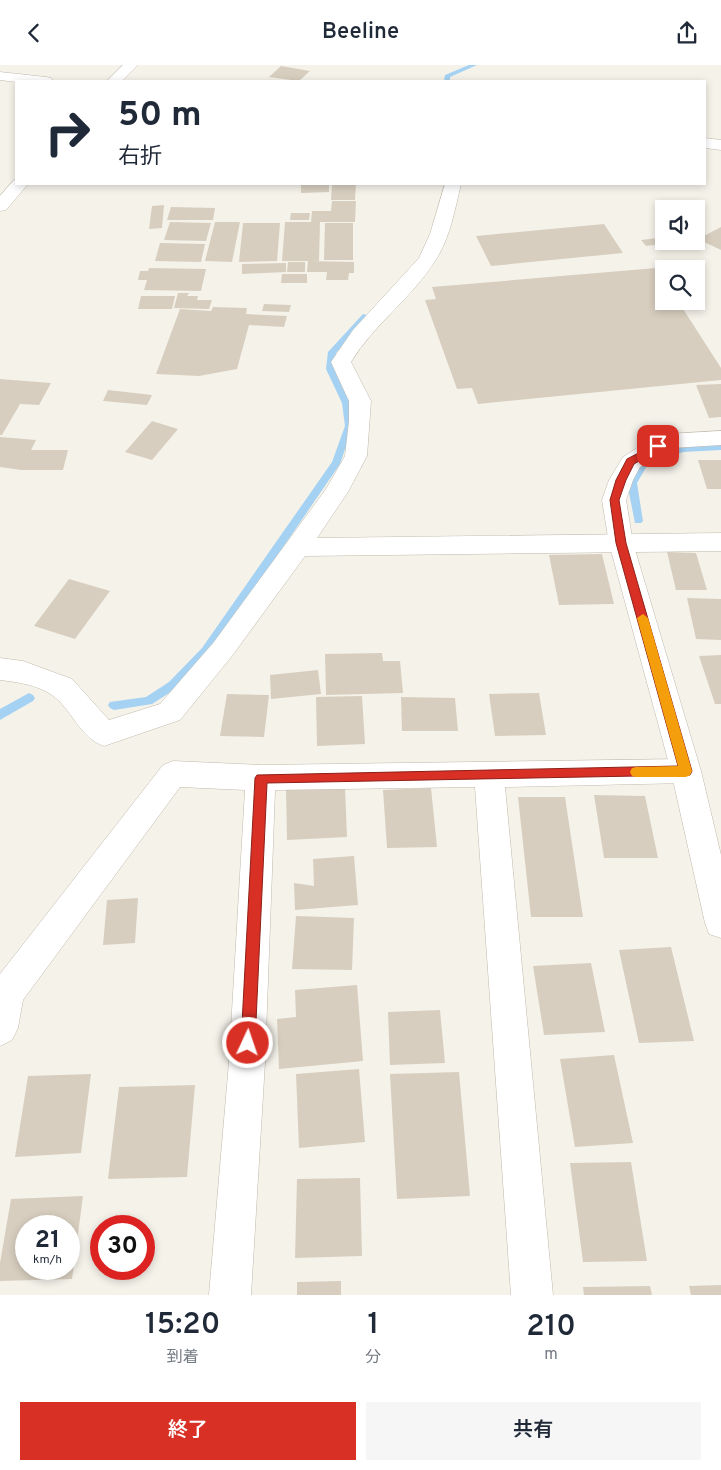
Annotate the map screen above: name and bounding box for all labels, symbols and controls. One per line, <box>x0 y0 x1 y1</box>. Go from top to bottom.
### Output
icon: back <box>20 19 48 47</box>
text: Beeline <box>322 19 399 46</box>
icon: share <box>673 19 701 47</box>
text: 50 m <box>118 94 202 138</box>
icon: right <box>35 100 100 165</box>
text: 右折 <box>118 144 162 171</box>
map controls <box>655 200 705 310</box>
button: sound <box>655 200 705 250</box>
button: search <box>655 260 705 310</box>
pin <box>637 425 679 467</box>
icon: arrive <box>644 432 672 460</box>
position arrow <box>221 1016 273 1068</box>
speed limit sign: 30 <box>90 1215 155 1280</box>
text: 21 <box>35 1225 60 1257</box>
text: km/h <box>33 1252 62 1268</box>
text: 15:20 <box>145 1307 220 1344</box>
text: 1 <box>367 1307 379 1344</box>
text: 210 <box>526 1309 576 1346</box>
text: m <box>544 1345 558 1365</box>
text: 到着 <box>167 1348 199 1368</box>
text: 分 <box>365 1348 381 1368</box>
button: 終了 <box>20 1402 356 1460</box>
button: 共有 <box>366 1402 701 1460</box>

